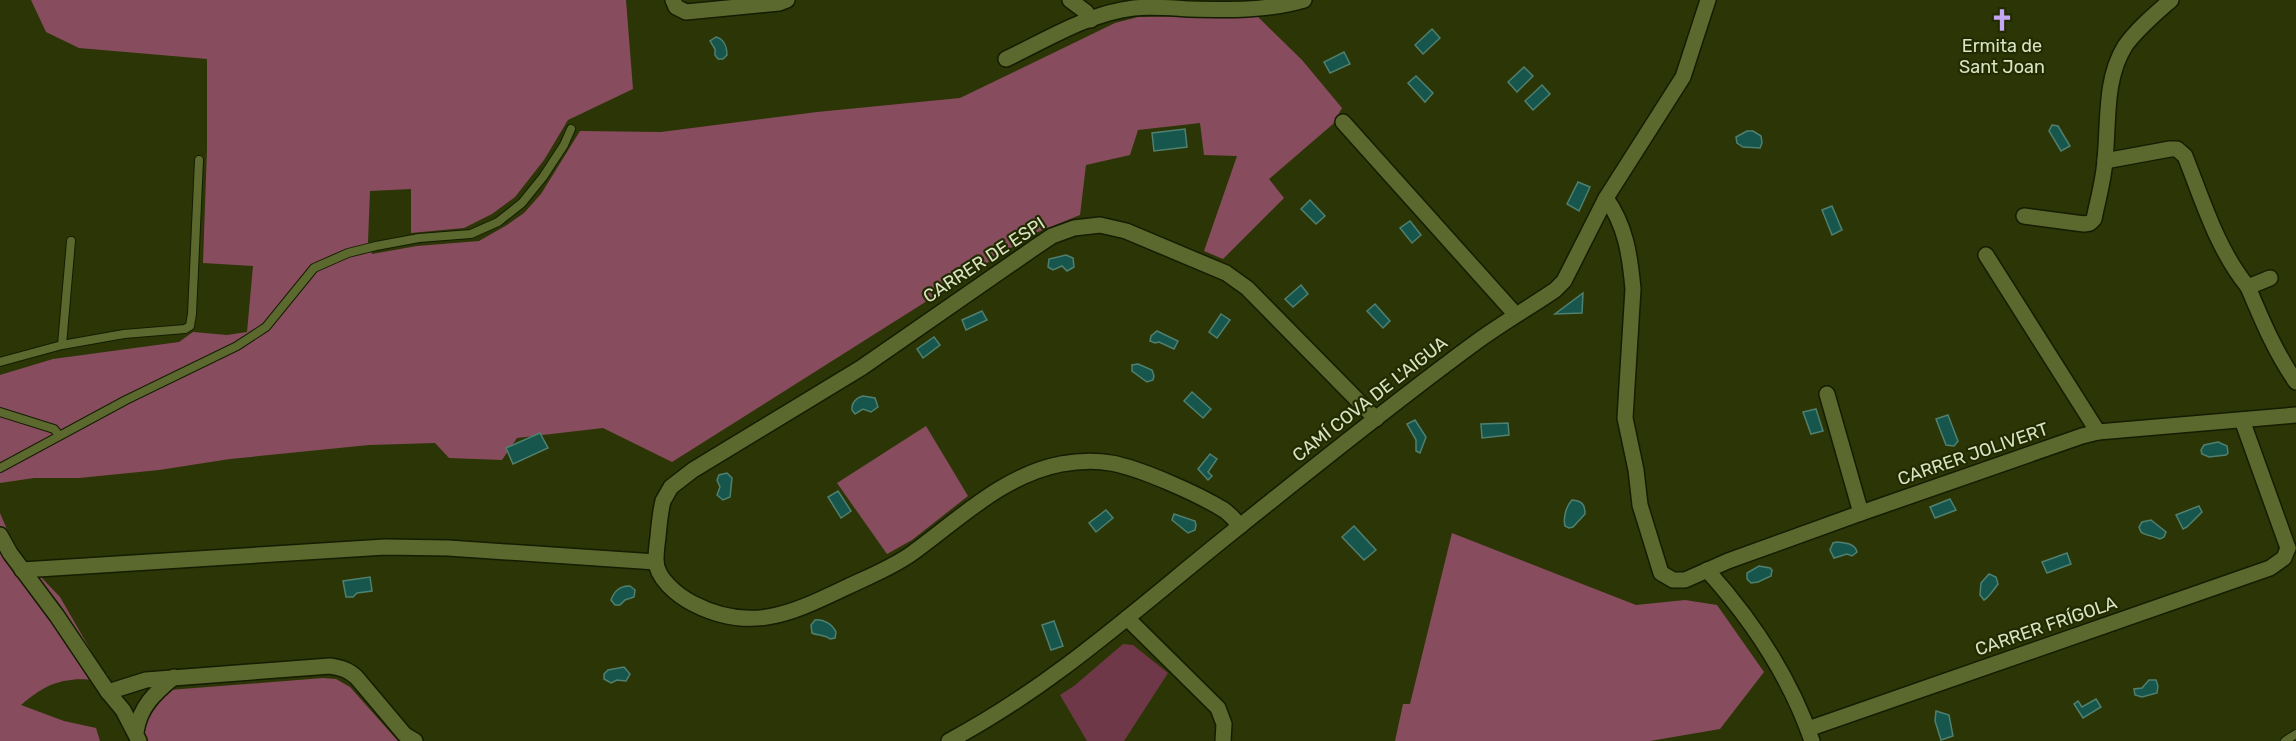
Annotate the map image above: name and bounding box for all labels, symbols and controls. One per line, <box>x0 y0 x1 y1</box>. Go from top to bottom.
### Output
church icon: Ermita de Sant Joan <box>1989 7 2015 33</box>
place label: Ermita de Sant Joan <box>1959 35 2045 78</box>
street label: CARRER DE ESPI <box>919 212 1049 308</box>
street label: CAMÍ COVA DE L'AIGUA <box>1288 332 1452 466</box>
street label: CARRER JOLIVERT <box>1895 418 2051 490</box>
street label: CARRER FRÍGOLA <box>1972 591 2120 661</box>

